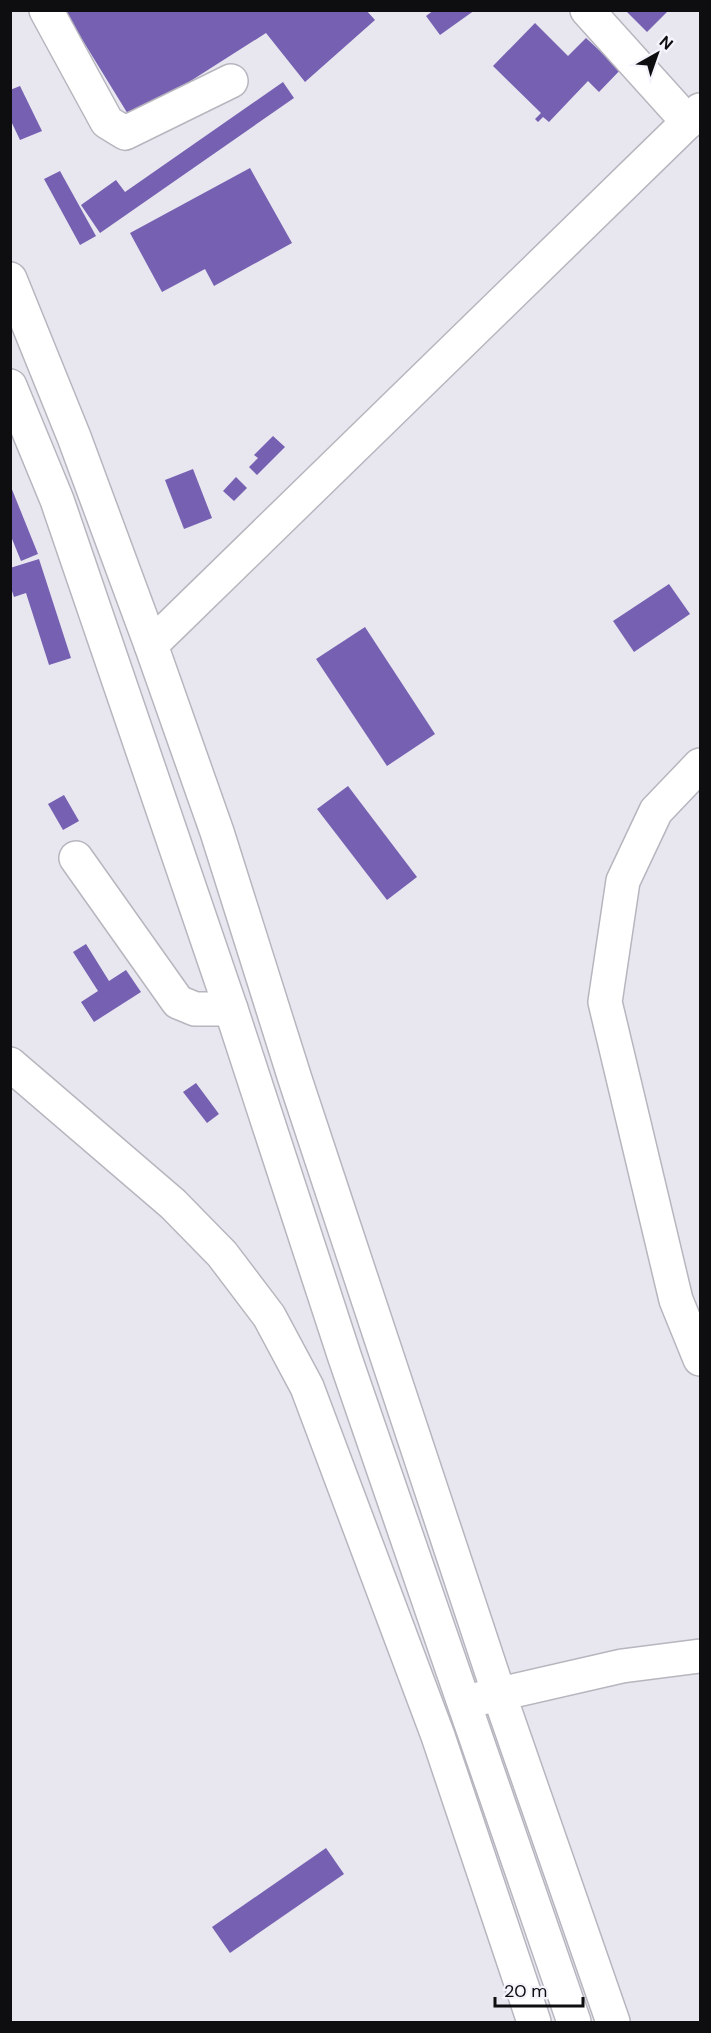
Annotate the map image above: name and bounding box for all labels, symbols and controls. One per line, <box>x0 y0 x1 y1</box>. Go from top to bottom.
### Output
north arrow <box>627 24 687 84</box>
text: N <box>655 31 678 55</box>
scale bar <box>495 1970 584 2008</box>
text: 20 m <box>504 1979 547 2003</box>

